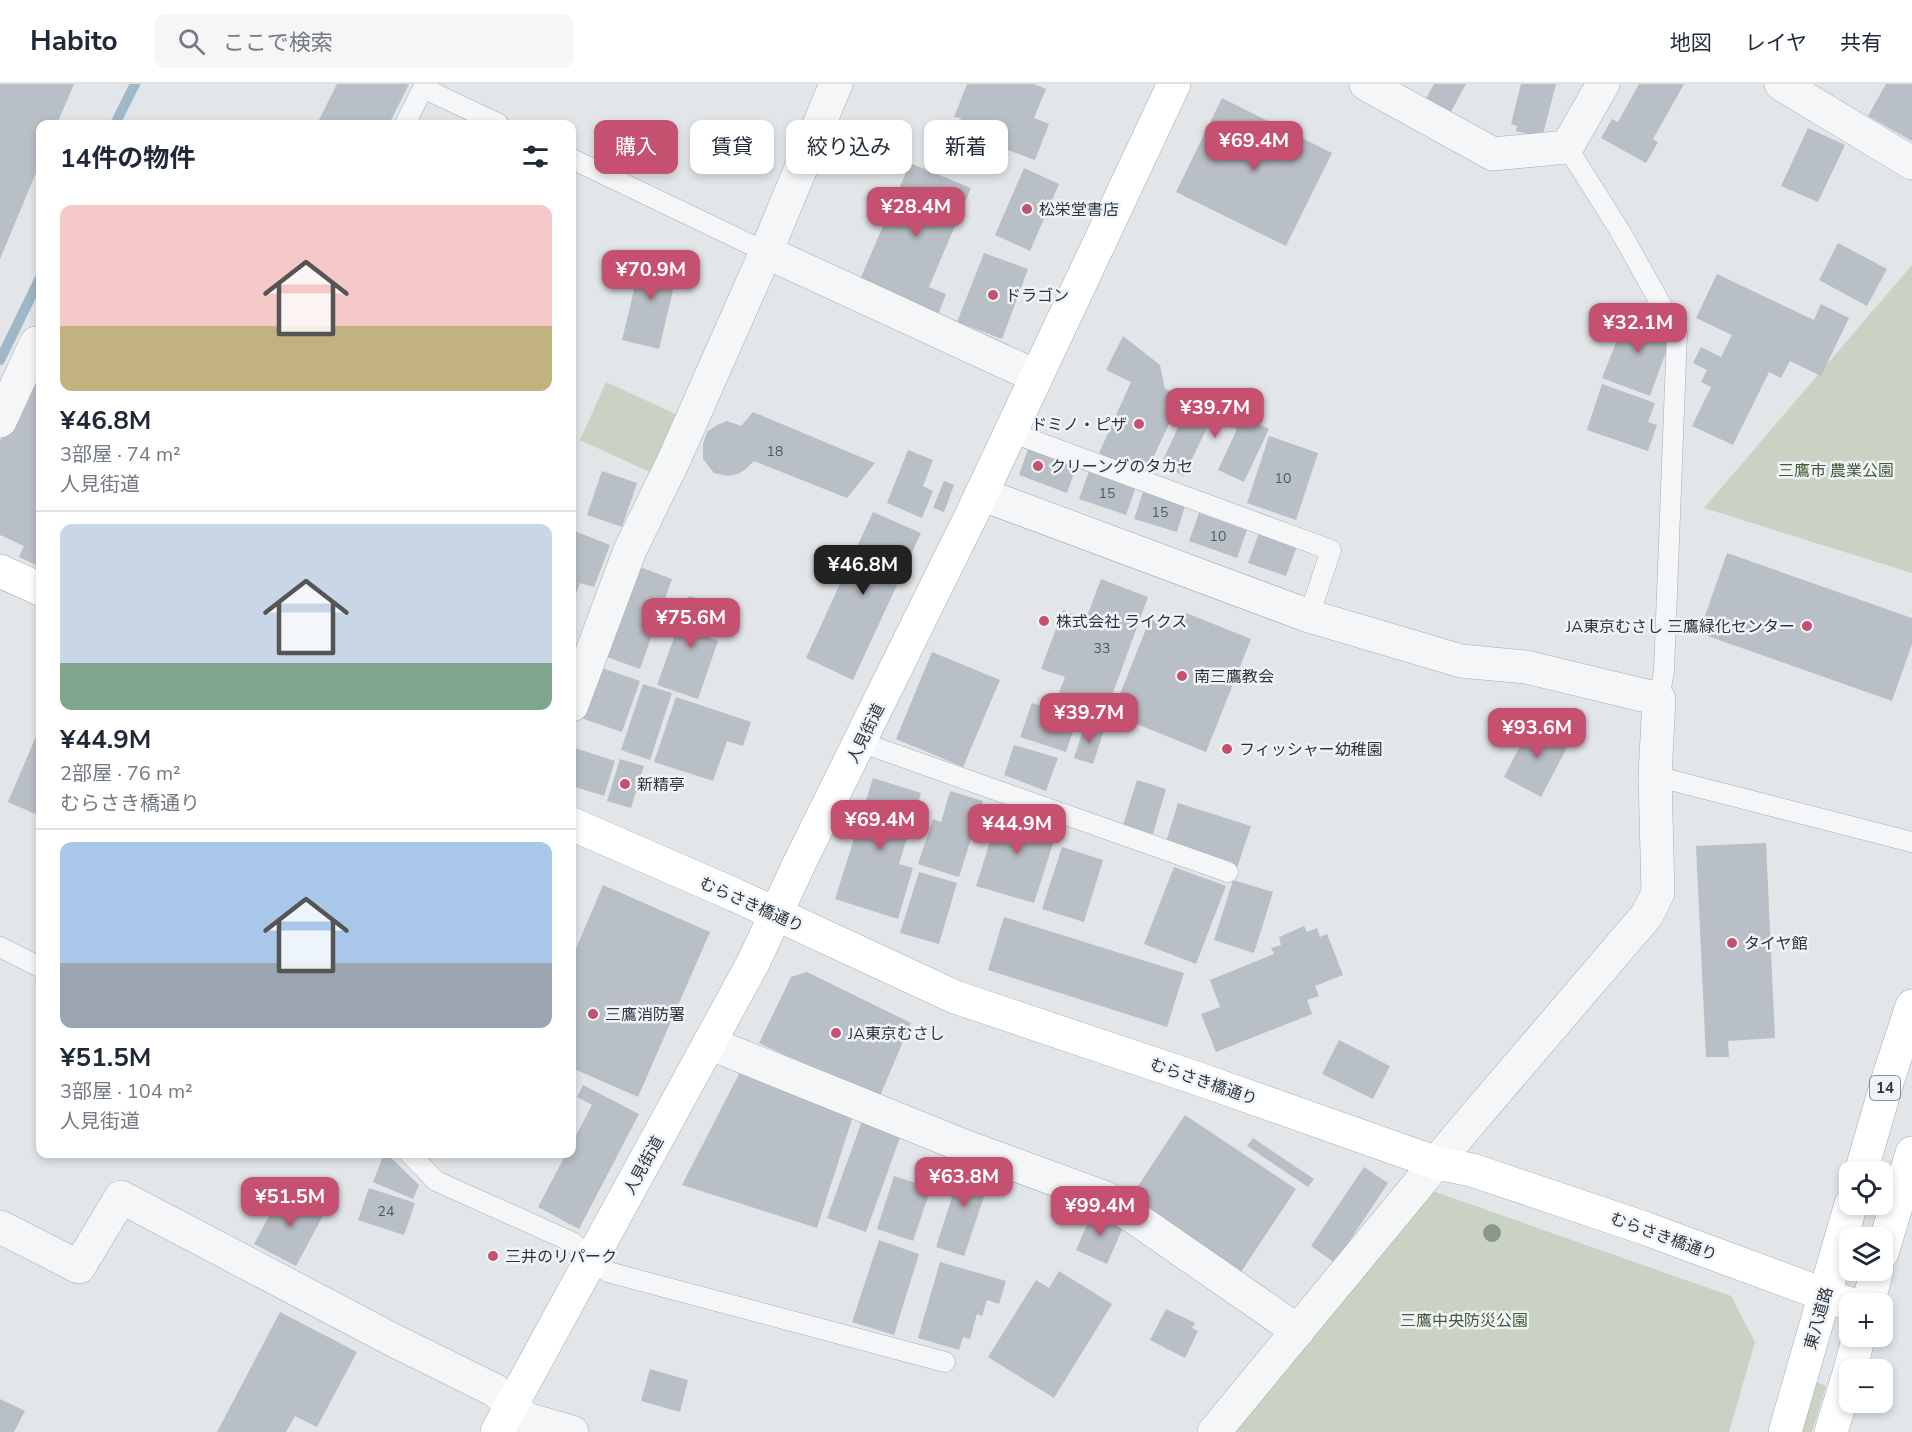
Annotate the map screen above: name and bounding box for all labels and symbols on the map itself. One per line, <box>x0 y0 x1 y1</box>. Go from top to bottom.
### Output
pin: ¥69.4M <box>1205 121 1303 172</box>
pin: ¥28.4M <box>867 187 965 238</box>
place label: 松栄堂書店 <box>1039 199 1119 221</box>
marker: 松栄堂書店 <box>1020 202 1034 216</box>
pin: ¥70.9M <box>602 250 700 301</box>
place label: ドラゴン <box>1005 285 1069 307</box>
marker: ドラゴン <box>986 288 1000 302</box>
pin: ¥32.1M <box>1589 303 1687 354</box>
pin: ¥39.7M <box>1166 388 1264 439</box>
place label: ドミノ・ピザ <box>1031 414 1127 436</box>
marker: ドミノ・ピザ <box>1132 417 1146 431</box>
house number: 18 <box>767 442 783 461</box>
place label: クリーングのタカセ <box>1050 456 1193 478</box>
marker: クリーングのタカセ <box>1031 459 1045 473</box>
park label: 三鷹市 農業公園 <box>1778 460 1894 482</box>
house number: 10 <box>1275 469 1291 488</box>
house number: 15 <box>1099 484 1115 503</box>
house number: 15 <box>1152 503 1168 522</box>
house number: 10 <box>1210 527 1226 546</box>
pin: ¥46.8M <box>814 545 912 596</box>
pin: ¥75.6M <box>642 598 740 649</box>
place label: 株式会社 ライクス <box>1056 611 1187 633</box>
marker: 株式会社 ライクス <box>1037 614 1051 628</box>
place label: JA東京むさし 三鷹緑化センター <box>1565 616 1795 638</box>
marker: JA東京むさし 三鷹緑化センター <box>1800 619 1814 633</box>
house number: 33 <box>1094 639 1110 658</box>
place label: 南三鷹教会 <box>1194 666 1274 688</box>
marker: 南三鷹教会 <box>1175 669 1189 683</box>
pin: ¥39.7M <box>1040 693 1138 744</box>
street label: 人見街道 <box>842 700 890 767</box>
pin: ¥93.6M <box>1488 708 1586 759</box>
place label: フィッシャー幼稚園 <box>1239 739 1383 761</box>
marker: フィッシャー幼稚園 <box>1220 742 1234 756</box>
place label: 新精亭 <box>637 774 685 796</box>
marker: 新精亭 <box>618 777 632 791</box>
pin: ¥69.4M <box>831 800 929 851</box>
pin: ¥44.9M <box>968 804 1066 855</box>
street label: むらさき橋通り <box>696 872 807 938</box>
place label: タイヤ館 <box>1744 933 1808 955</box>
marker: タイヤ館 <box>1725 936 1739 950</box>
place label: 三鷹消防署 <box>605 1004 685 1026</box>
marker: 三鷹消防署 <box>586 1007 600 1021</box>
place label: JA東京むさし <box>847 1023 945 1045</box>
marker: JA東京むさし <box>829 1026 843 1040</box>
street label: むらさき橋通り <box>1147 1053 1260 1111</box>
road number: 14 <box>1870 1076 1900 1100</box>
street label: 人見街道 <box>619 1132 669 1199</box>
pin: ¥63.8M <box>915 1157 1013 1208</box>
pin: ¥51.5M <box>241 1177 339 1228</box>
pin: ¥99.4M <box>1051 1186 1149 1237</box>
house number: 24 <box>378 1202 394 1221</box>
street label: むらさき橋通り <box>1607 1207 1720 1266</box>
place label: 三井のリパーク <box>505 1246 617 1268</box>
marker: 三井のリパーク <box>486 1249 500 1263</box>
street label: 東八道路 <box>1800 1284 1838 1352</box>
park label: 三鷹中央防災公園 <box>1400 1310 1528 1332</box>

